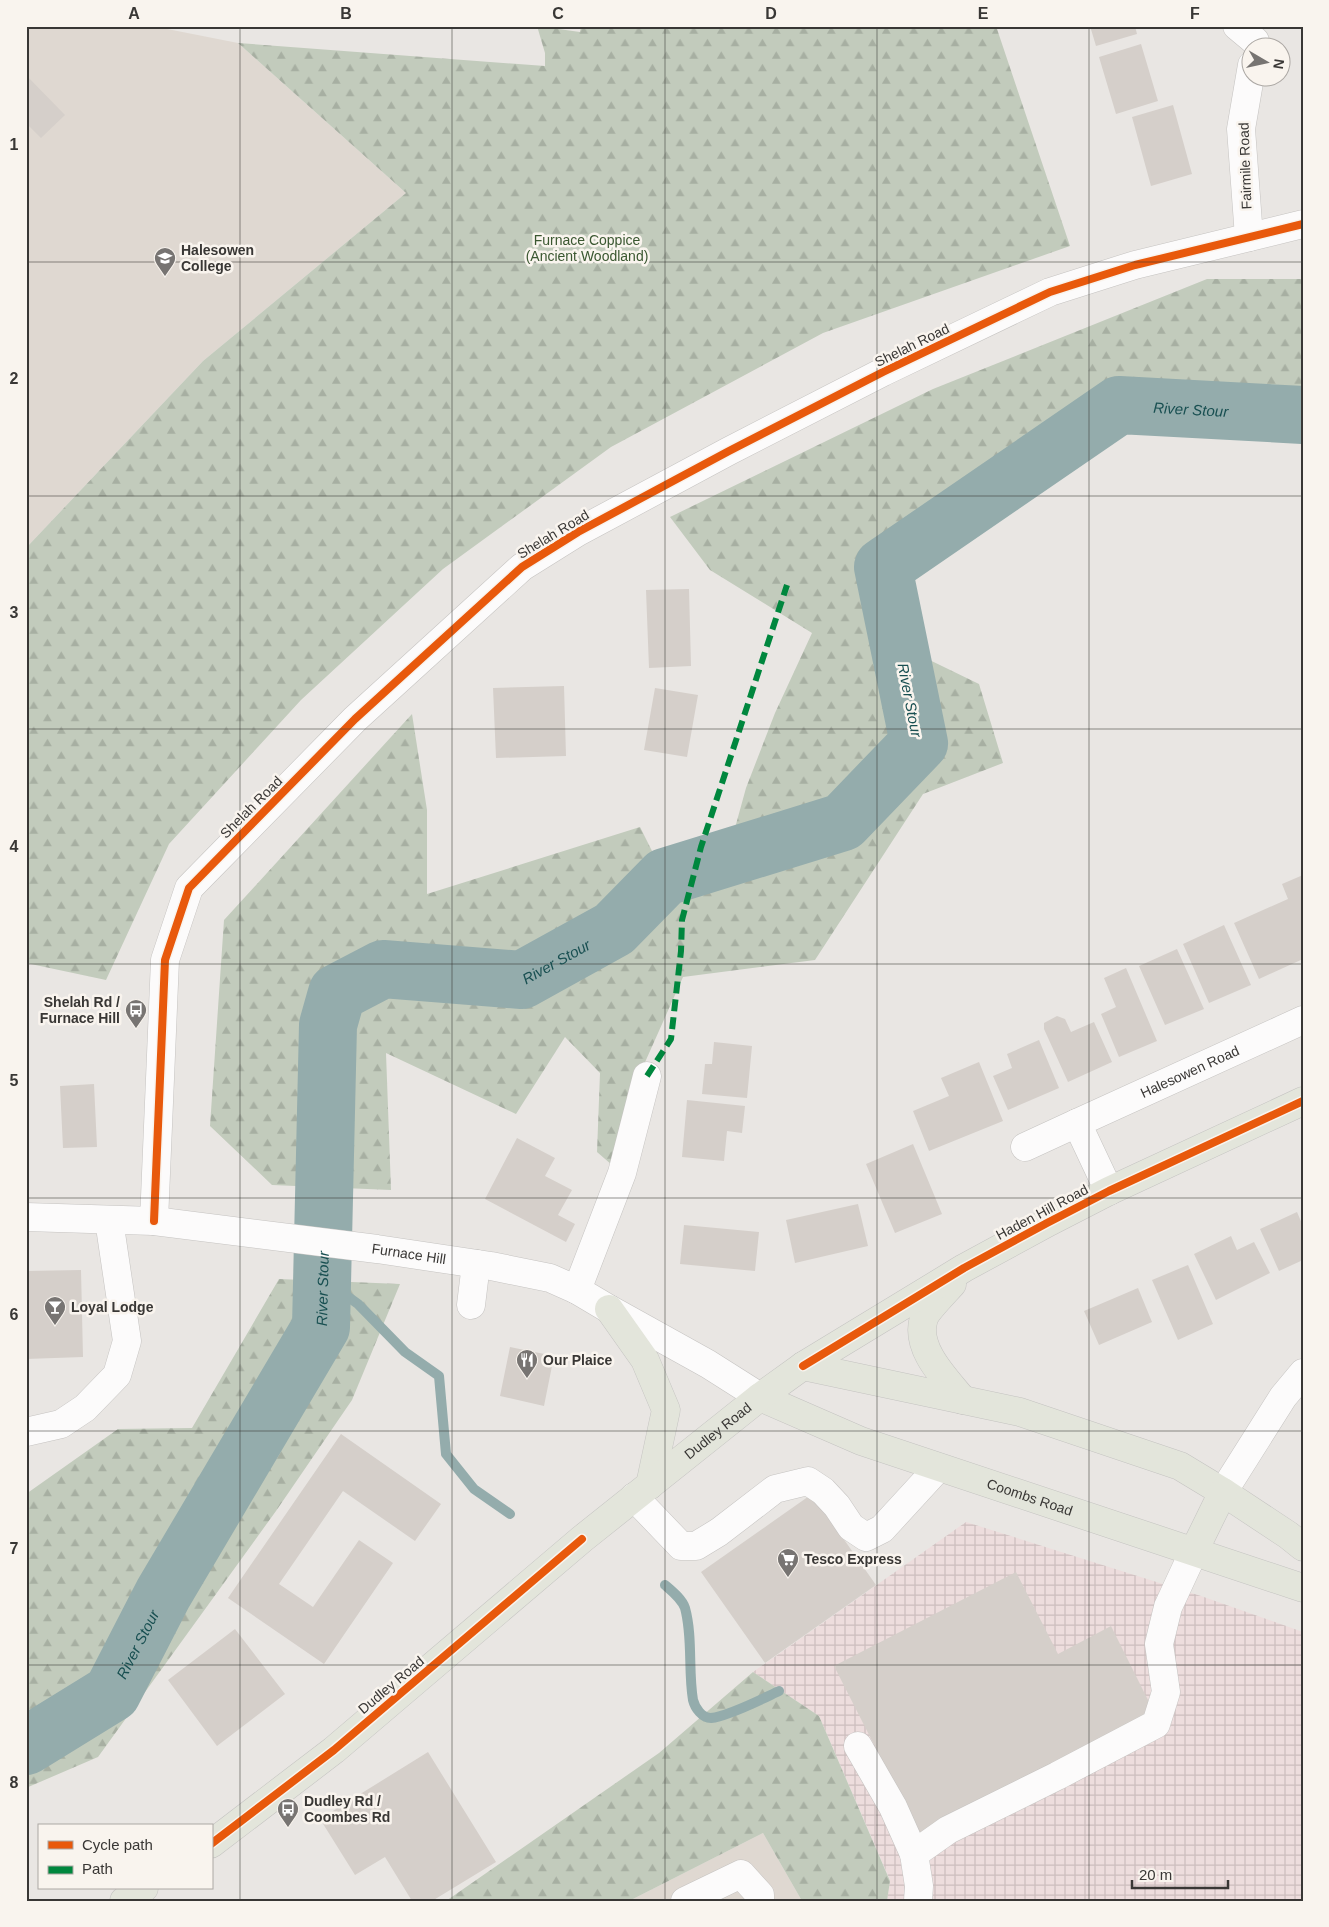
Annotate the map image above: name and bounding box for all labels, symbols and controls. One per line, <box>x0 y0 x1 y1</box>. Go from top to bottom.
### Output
text: A <box>128 5 140 22</box>
text: B <box>340 5 352 22</box>
text: C <box>552 5 564 22</box>
text: D <box>765 5 777 22</box>
text: E <box>978 5 989 22</box>
text: F <box>1190 5 1200 22</box>
north arrow <box>1242 38 1292 88</box>
text: N <box>1270 58 1288 70</box>
street label: Fairmile Road <box>1235 122 1255 210</box>
text: 1 <box>10 136 19 153</box>
park label: Furnace Coppice (Ancient Woodland) <box>526 232 648 264</box>
place label: Halesowen College <box>181 242 254 274</box>
school or university icon: Halesowen College <box>153 246 177 277</box>
street label: Shelah Road <box>872 320 952 370</box>
text: 2 <box>10 370 19 387</box>
water label: River Stour <box>1153 398 1230 419</box>
street label: Shelah Road <box>514 506 592 562</box>
text: 3 <box>10 604 19 621</box>
water label: River Stour <box>894 662 926 739</box>
street label: Shelah Road <box>217 773 285 841</box>
text: 4 <box>10 838 19 855</box>
water label: River Stour <box>519 935 594 987</box>
place label: Shelah Rd / Furnace Hill <box>40 994 120 1026</box>
bus stop icon: Shelah Rd / Furnace Hill <box>124 998 148 1029</box>
street label: Halesowen Road <box>1138 1042 1242 1101</box>
text: 5 <box>10 1072 19 1089</box>
street label: Haden Hill Road <box>993 1181 1091 1243</box>
street label: Furnace Hill <box>371 1240 447 1267</box>
water label: River Stour <box>313 1250 331 1326</box>
bar icon: Loyal Lodge <box>43 1295 67 1326</box>
place label: Loyal Lodge <box>71 1299 154 1315</box>
text: 6 <box>10 1306 19 1323</box>
restaurant icon: Our Plaice <box>515 1348 539 1379</box>
place label: Our Plaice <box>543 1352 612 1368</box>
street label: Dudley Road <box>681 1399 754 1462</box>
street label: Coombs Road <box>985 1475 1075 1519</box>
text: 7 <box>10 1540 19 1557</box>
supermarket icon: Tesco Express <box>776 1547 800 1578</box>
place label: Tesco Express <box>804 1551 902 1567</box>
water label: River Stour <box>112 1606 162 1681</box>
street label: Dudley Road <box>355 1653 427 1717</box>
text: 8 <box>10 1774 19 1791</box>
place label: Dudley Rd / Coombes Rd <box>304 1793 390 1825</box>
bus stop icon: Dudley Rd / Coombes Rd <box>276 1797 300 1828</box>
legend <box>38 1824 212 1890</box>
text: Cycle path <box>82 1836 153 1853</box>
scale bar <box>1132 1857 1228 1889</box>
text: Path <box>82 1860 113 1877</box>
text: 20 m <box>1139 1866 1172 1883</box>

